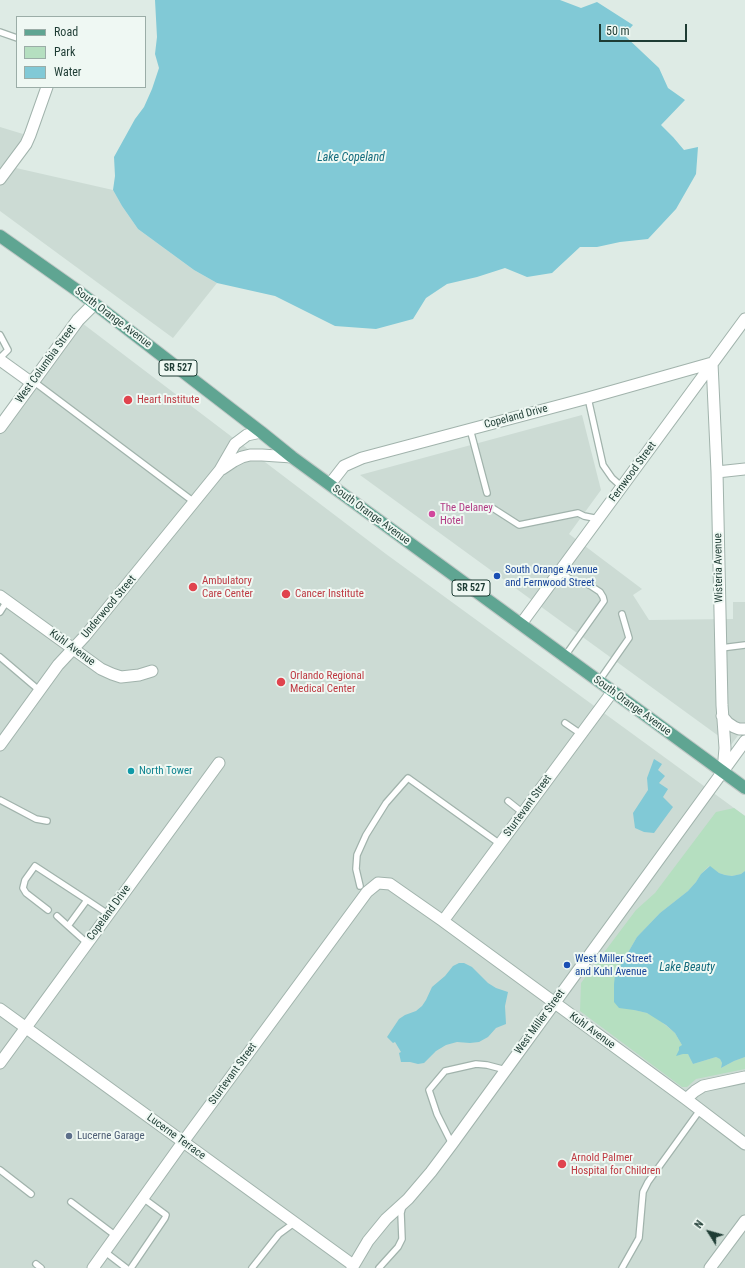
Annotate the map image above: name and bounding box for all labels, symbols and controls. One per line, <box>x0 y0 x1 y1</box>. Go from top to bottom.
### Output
legend <box>16 16 146 88</box>
scale bar <box>601 16 689 42</box>
text: 50 m <box>606 24 630 38</box>
text: Road <box>54 25 78 39</box>
text: Park <box>54 45 75 59</box>
text: Water <box>54 65 82 79</box>
water label: Lake Copeland <box>317 151 385 165</box>
street label: South Orange Avenue <box>72 285 154 351</box>
street label: West Columbia Street <box>13 322 79 406</box>
road number: SR 527 <box>159 360 197 376</box>
place label: Heart Institute <box>137 393 200 407</box>
marker: Heart Institute <box>122 394 134 406</box>
street label: Copeland Drive <box>483 402 549 432</box>
street label: Fernwood Street <box>607 439 659 505</box>
street label: South Orange Avenue <box>330 482 412 548</box>
place label: The Delaney Hotel <box>440 501 493 527</box>
marker: The Delaney Hotel <box>427 509 437 519</box>
street label: Wisteria Avenue <box>712 533 726 603</box>
place label: South Orange Avenue and Fernwood Street <box>505 563 598 589</box>
marker: South Orange Avenue and Fernwood Street <box>492 571 502 581</box>
street label: Underwood Street <box>79 573 139 641</box>
place label: Ambulatory Care Center <box>202 574 253 600</box>
road number: SR 527 <box>452 580 490 596</box>
marker: Ambulatory Care Center <box>187 581 199 593</box>
place label: Cancer Institute <box>295 587 364 601</box>
marker: Cancer Institute <box>280 588 292 600</box>
street label: Kuhl Avenue <box>47 627 97 669</box>
place label: Orlando Regional Medical Center <box>290 669 364 695</box>
street label: South Orange Avenue <box>591 673 673 739</box>
marker: Orlando Regional Medical Center <box>275 676 287 688</box>
place label: North Tower <box>139 764 192 778</box>
marker: North Tower <box>126 766 136 776</box>
street label: Sturtevant Street <box>501 773 555 839</box>
street label: Copeland Drive <box>84 883 134 943</box>
place label: West Miller Street and Kuhl Avenue <box>575 952 652 978</box>
marker: West Miller Street and Kuhl Avenue <box>562 960 572 970</box>
water label: Lake Beauty <box>659 961 715 975</box>
street label: West Miller Street <box>512 987 568 1057</box>
street label: Kuhl Avenue <box>567 1010 617 1052</box>
street label: Sturtevant Street <box>206 1041 260 1107</box>
street label: Lucerne Terrace <box>144 1111 208 1163</box>
place label: Lucerne Garage <box>77 1129 145 1143</box>
marker: Lucerne Garage <box>64 1131 74 1141</box>
place label: Arnold Palmer Hospital for Children <box>571 1151 661 1177</box>
marker: Arnold Palmer Hospital for Children <box>556 1158 568 1170</box>
north arrow <box>689 1212 729 1252</box>
text: N <box>692 1218 706 1231</box>

